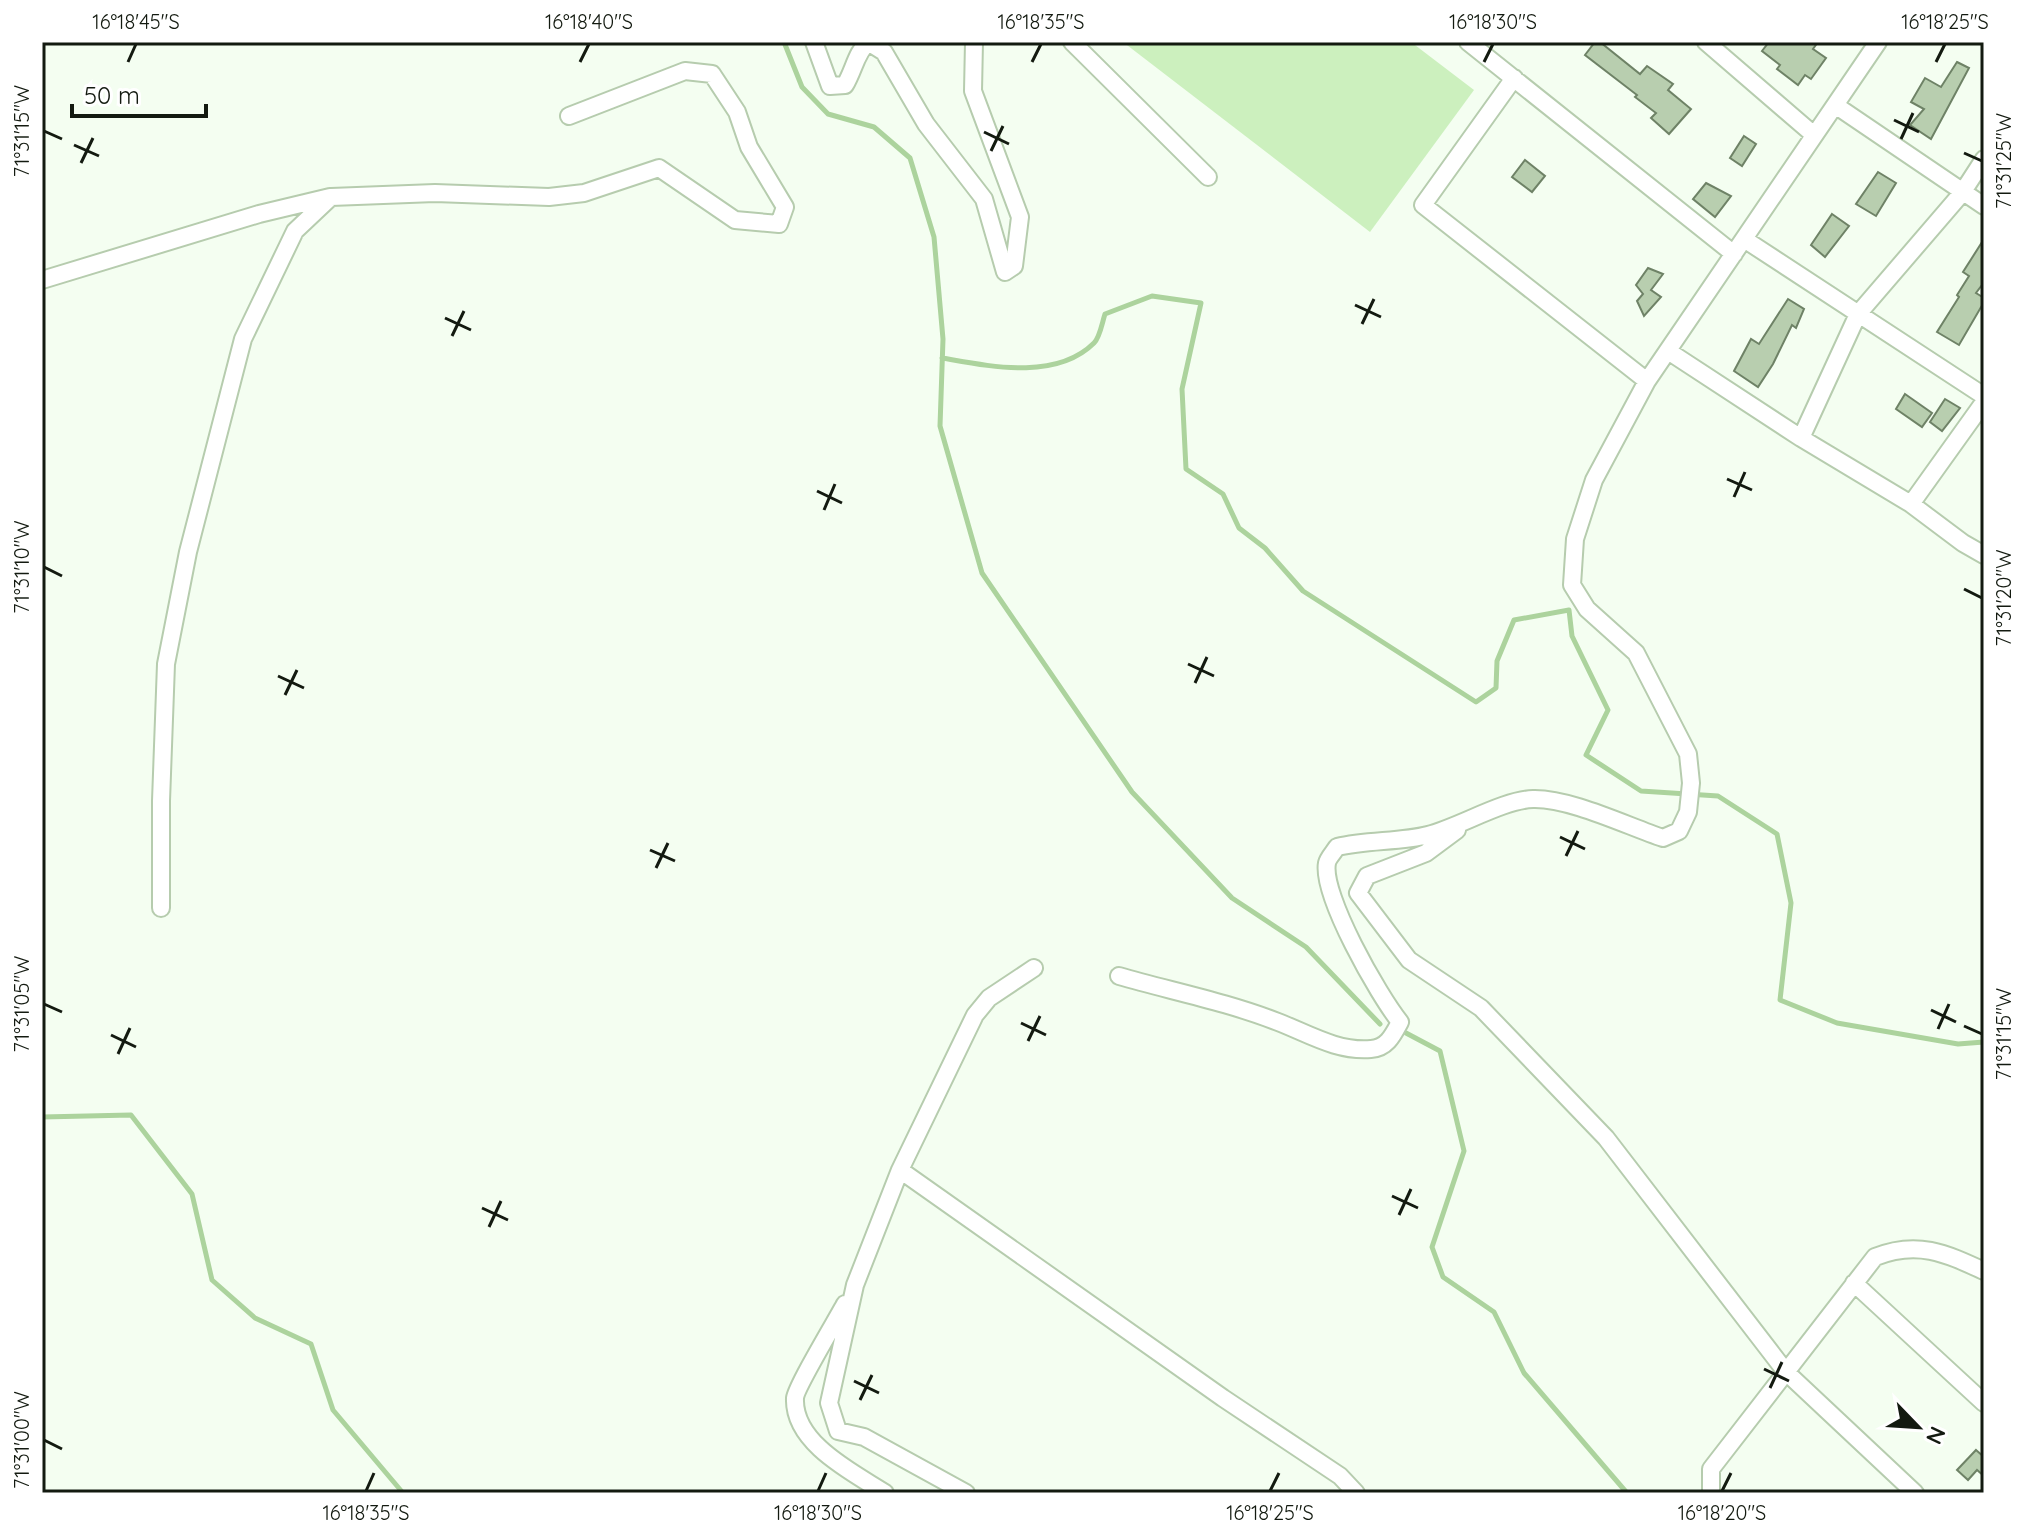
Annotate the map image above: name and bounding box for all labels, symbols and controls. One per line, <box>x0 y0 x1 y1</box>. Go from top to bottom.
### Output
text: 16°18'45"S <box>92 9 180 34</box>
text: 16°18'40"S <box>545 9 633 34</box>
text: 16°18'35"S <box>997 9 1085 34</box>
text: 16°18'30"S <box>1449 9 1537 34</box>
text: 16°18'25"S <box>1901 9 1989 34</box>
scale bar <box>72 68 206 118</box>
text: 50 m <box>84 80 140 110</box>
text: 71°31'15"W <box>9 85 34 177</box>
text: 71°31'25"W <box>1991 113 2016 209</box>
text: 71°31'10"W <box>9 520 34 614</box>
text: 71°31'20"W <box>1991 550 2016 646</box>
text: 71°31'05"W <box>9 956 34 1052</box>
text: 71°31'15"W <box>1991 988 2016 1080</box>
north arrow <box>1878 1387 1958 1467</box>
text: 71°31'00"W <box>9 1391 34 1489</box>
text: N <box>1920 1422 1952 1449</box>
text: 16°18'35"S <box>322 1500 410 1525</box>
text: 16°18'30"S <box>774 1500 862 1525</box>
text: 16°18'25"S <box>1226 1500 1314 1525</box>
text: 16°18'20"S <box>1678 1500 1766 1525</box>

